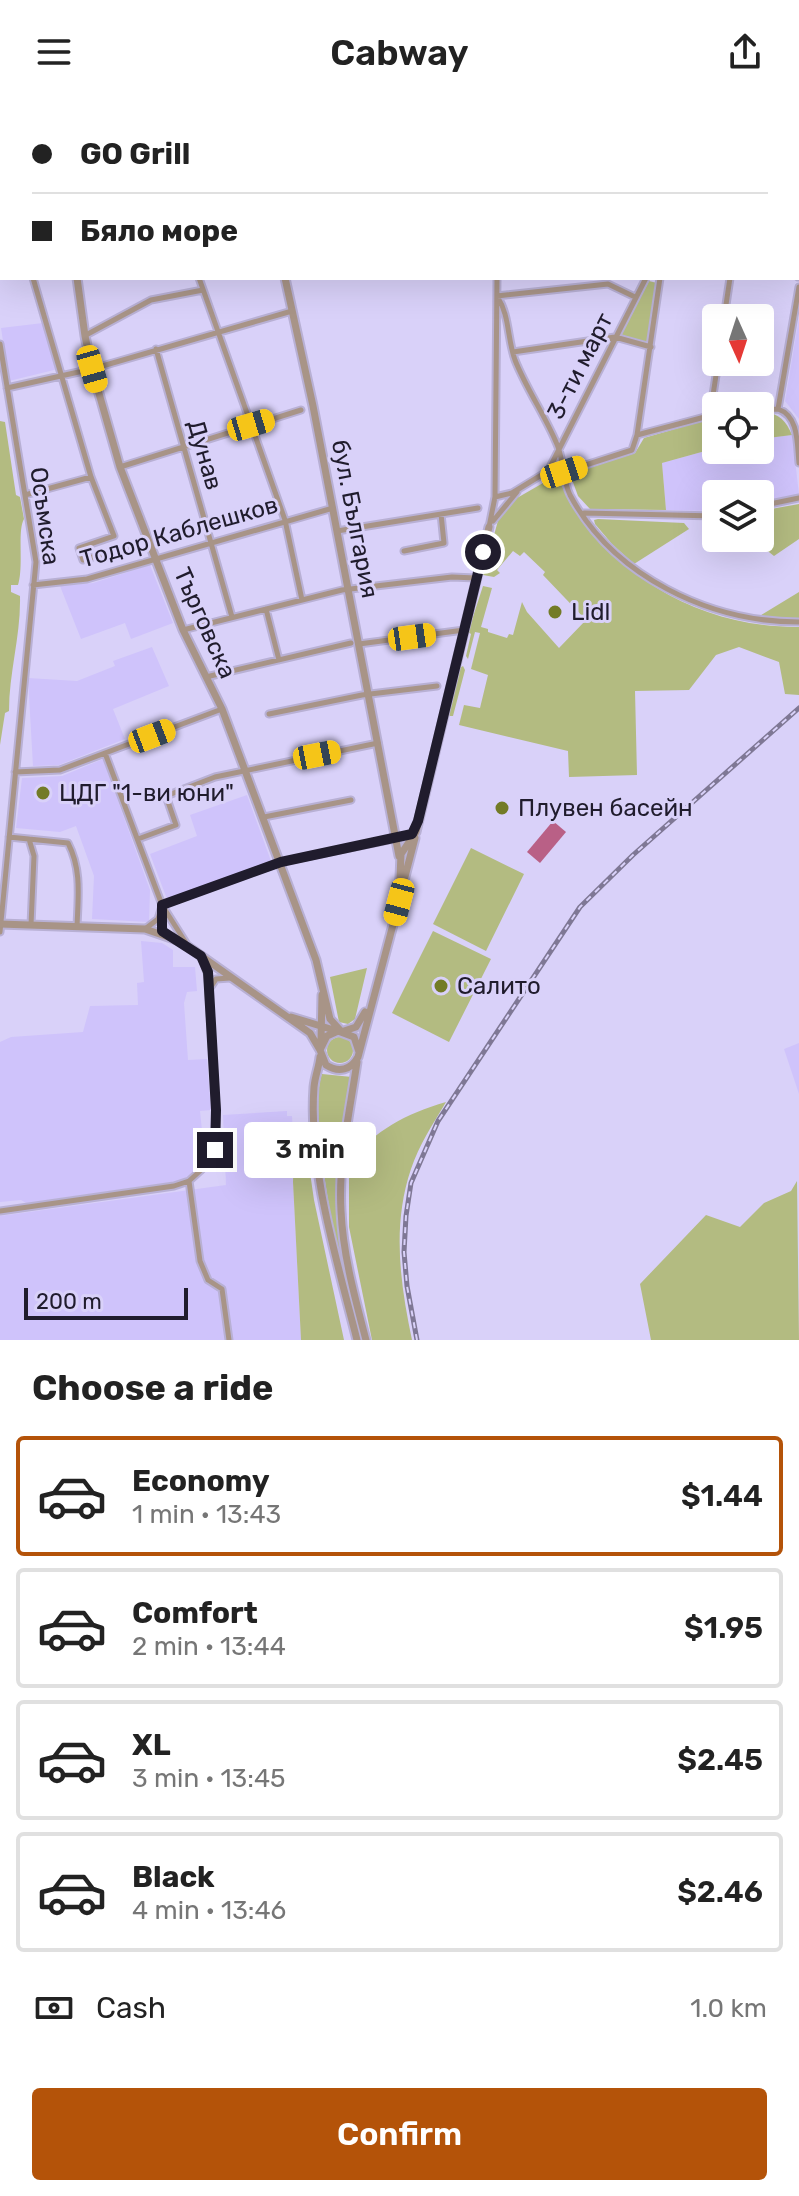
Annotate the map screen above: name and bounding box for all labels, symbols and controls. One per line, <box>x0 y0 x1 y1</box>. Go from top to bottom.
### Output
icon: menu <box>32 30 76 74</box>
icon: share <box>723 30 767 74</box>
text: Cabway <box>330 31 469 74</box>
text: GO Grill <box>80 136 190 172</box>
text: Бяло море <box>80 213 238 249</box>
north arrow <box>702 304 774 376</box>
map controls <box>702 304 774 552</box>
street label: 3-ти март <box>541 308 619 424</box>
car <box>74 343 110 395</box>
button: locate <box>702 392 774 464</box>
car <box>225 407 277 443</box>
street label: Дунав <box>182 417 228 493</box>
street label: бул. България <box>326 437 384 601</box>
car <box>537 453 591 491</box>
street label: Осъмска <box>24 465 66 567</box>
button: layers <box>702 480 774 552</box>
street label: Тодор Каблешков <box>77 490 281 574</box>
route start <box>465 534 501 570</box>
street label: Търговска <box>168 563 242 683</box>
place label: Lidl <box>571 598 610 626</box>
marker: Lidl <box>546 603 564 621</box>
car <box>387 622 437 652</box>
car <box>125 716 179 756</box>
car <box>291 739 343 771</box>
place label: ЦДГ "1-ви юни" <box>59 779 234 807</box>
marker: ЦДГ "1-ви юни" <box>34 784 52 802</box>
place label: Плувен басейн <box>518 794 693 822</box>
marker: Плувен басейн <box>493 799 511 817</box>
car <box>381 876 417 928</box>
place label: Салито <box>457 972 541 1000</box>
marker: Салито <box>432 977 450 995</box>
callout: 3 min <box>243 1122 375 1178</box>
route end <box>197 1132 233 1168</box>
text: 3 min <box>275 1134 345 1165</box>
scale bar <box>24 1284 188 1320</box>
text: 200 m <box>36 1288 102 1315</box>
text: Choose a ride <box>32 1366 273 1409</box>
icon: car <box>36 1460 108 1532</box>
text: Economy <box>132 1463 270 1499</box>
text: $1.44 <box>681 1478 763 1514</box>
text: 1 min · 13:43 <box>132 1499 281 1530</box>
icon: car <box>36 1592 108 1664</box>
text: Comfort <box>132 1595 258 1631</box>
text: $1.95 <box>684 1610 763 1646</box>
text: 2 min · 13:44 <box>132 1631 286 1662</box>
icon: car <box>36 1724 108 1796</box>
text: XL <box>132 1727 171 1763</box>
text: $2.45 <box>677 1742 763 1778</box>
text: 3 min · 13:45 <box>132 1763 285 1794</box>
icon: car <box>36 1856 108 1928</box>
text: Black <box>132 1859 215 1895</box>
text: $2.46 <box>677 1874 763 1910</box>
text: 4 min · 13:46 <box>132 1895 286 1926</box>
icon: cash <box>32 1986 76 2030</box>
text: Cash <box>96 1990 166 2026</box>
text: 1.0 km <box>690 1993 767 2024</box>
button: Confirm <box>32 2088 767 2180</box>

